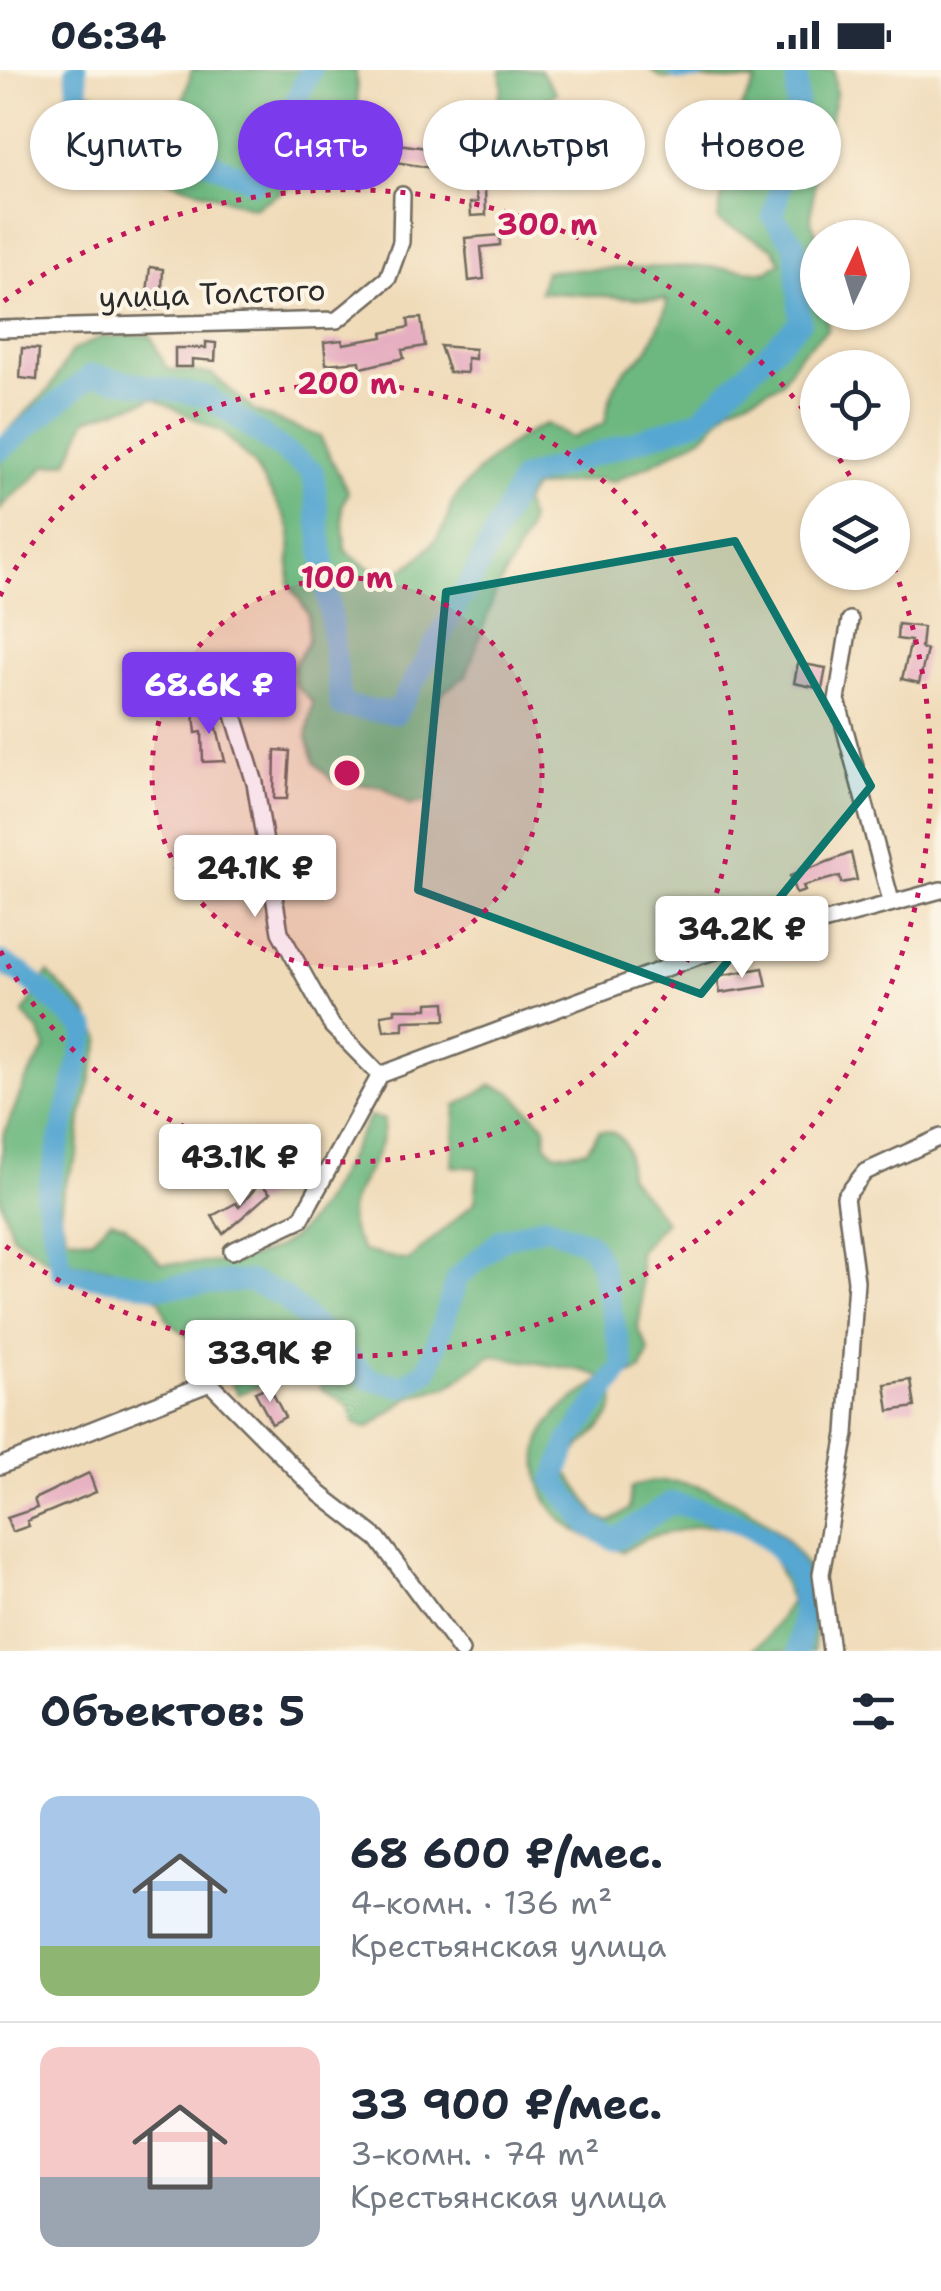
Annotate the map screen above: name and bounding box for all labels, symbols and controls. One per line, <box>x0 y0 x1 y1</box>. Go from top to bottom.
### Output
text: 06:34 <box>50 10 166 61</box>
chip: Купить <box>30 100 218 190</box>
chip: Снять <box>238 100 403 190</box>
chip: Фильтры <box>423 100 645 190</box>
chip: Новое <box>665 100 841 190</box>
text: 300 m <box>497 204 597 245</box>
north arrow <box>800 220 910 330</box>
map controls <box>800 220 910 590</box>
street label: улица Толстого <box>98 269 326 318</box>
button: locate <box>800 350 910 460</box>
text: 200 m <box>297 363 397 404</box>
button: layers <box>800 480 910 590</box>
text: 100 m <box>301 557 393 598</box>
pin: 68.6K ₽ <box>117 652 301 737</box>
text: 68.6K ₽ <box>144 663 274 706</box>
centre of rings <box>329 755 365 791</box>
pin: 24.1K ₽ <box>163 835 347 920</box>
text: 24.1K ₽ <box>196 846 314 889</box>
pin: 34.2K ₽ <box>650 896 834 981</box>
text: 34.2K ₽ <box>677 907 807 950</box>
pin: 43.1K ₽ <box>148 1124 332 1209</box>
text: 43.1K ₽ <box>181 1135 299 1178</box>
pin: 33.9K ₽ <box>178 1320 362 1405</box>
text: 33.9K ₽ <box>207 1331 333 1374</box>
text: Объектов: 5 <box>40 1683 305 1739</box>
icon: filters <box>846 1684 901 1739</box>
text: 68 600 ₽/мес. <box>350 1825 663 1881</box>
icon: home <box>120 1836 240 1956</box>
text: 4-комн. · 136 m² <box>350 1881 612 1924</box>
text: Крестьянская улица <box>350 1924 666 1967</box>
text: 33 900 ₽/мес. <box>350 2076 662 2132</box>
icon: home <box>120 2087 240 2207</box>
text: 3-комн. · 74 m² <box>350 2132 600 2175</box>
text: Крестьянская улица <box>350 2175 666 2218</box>

